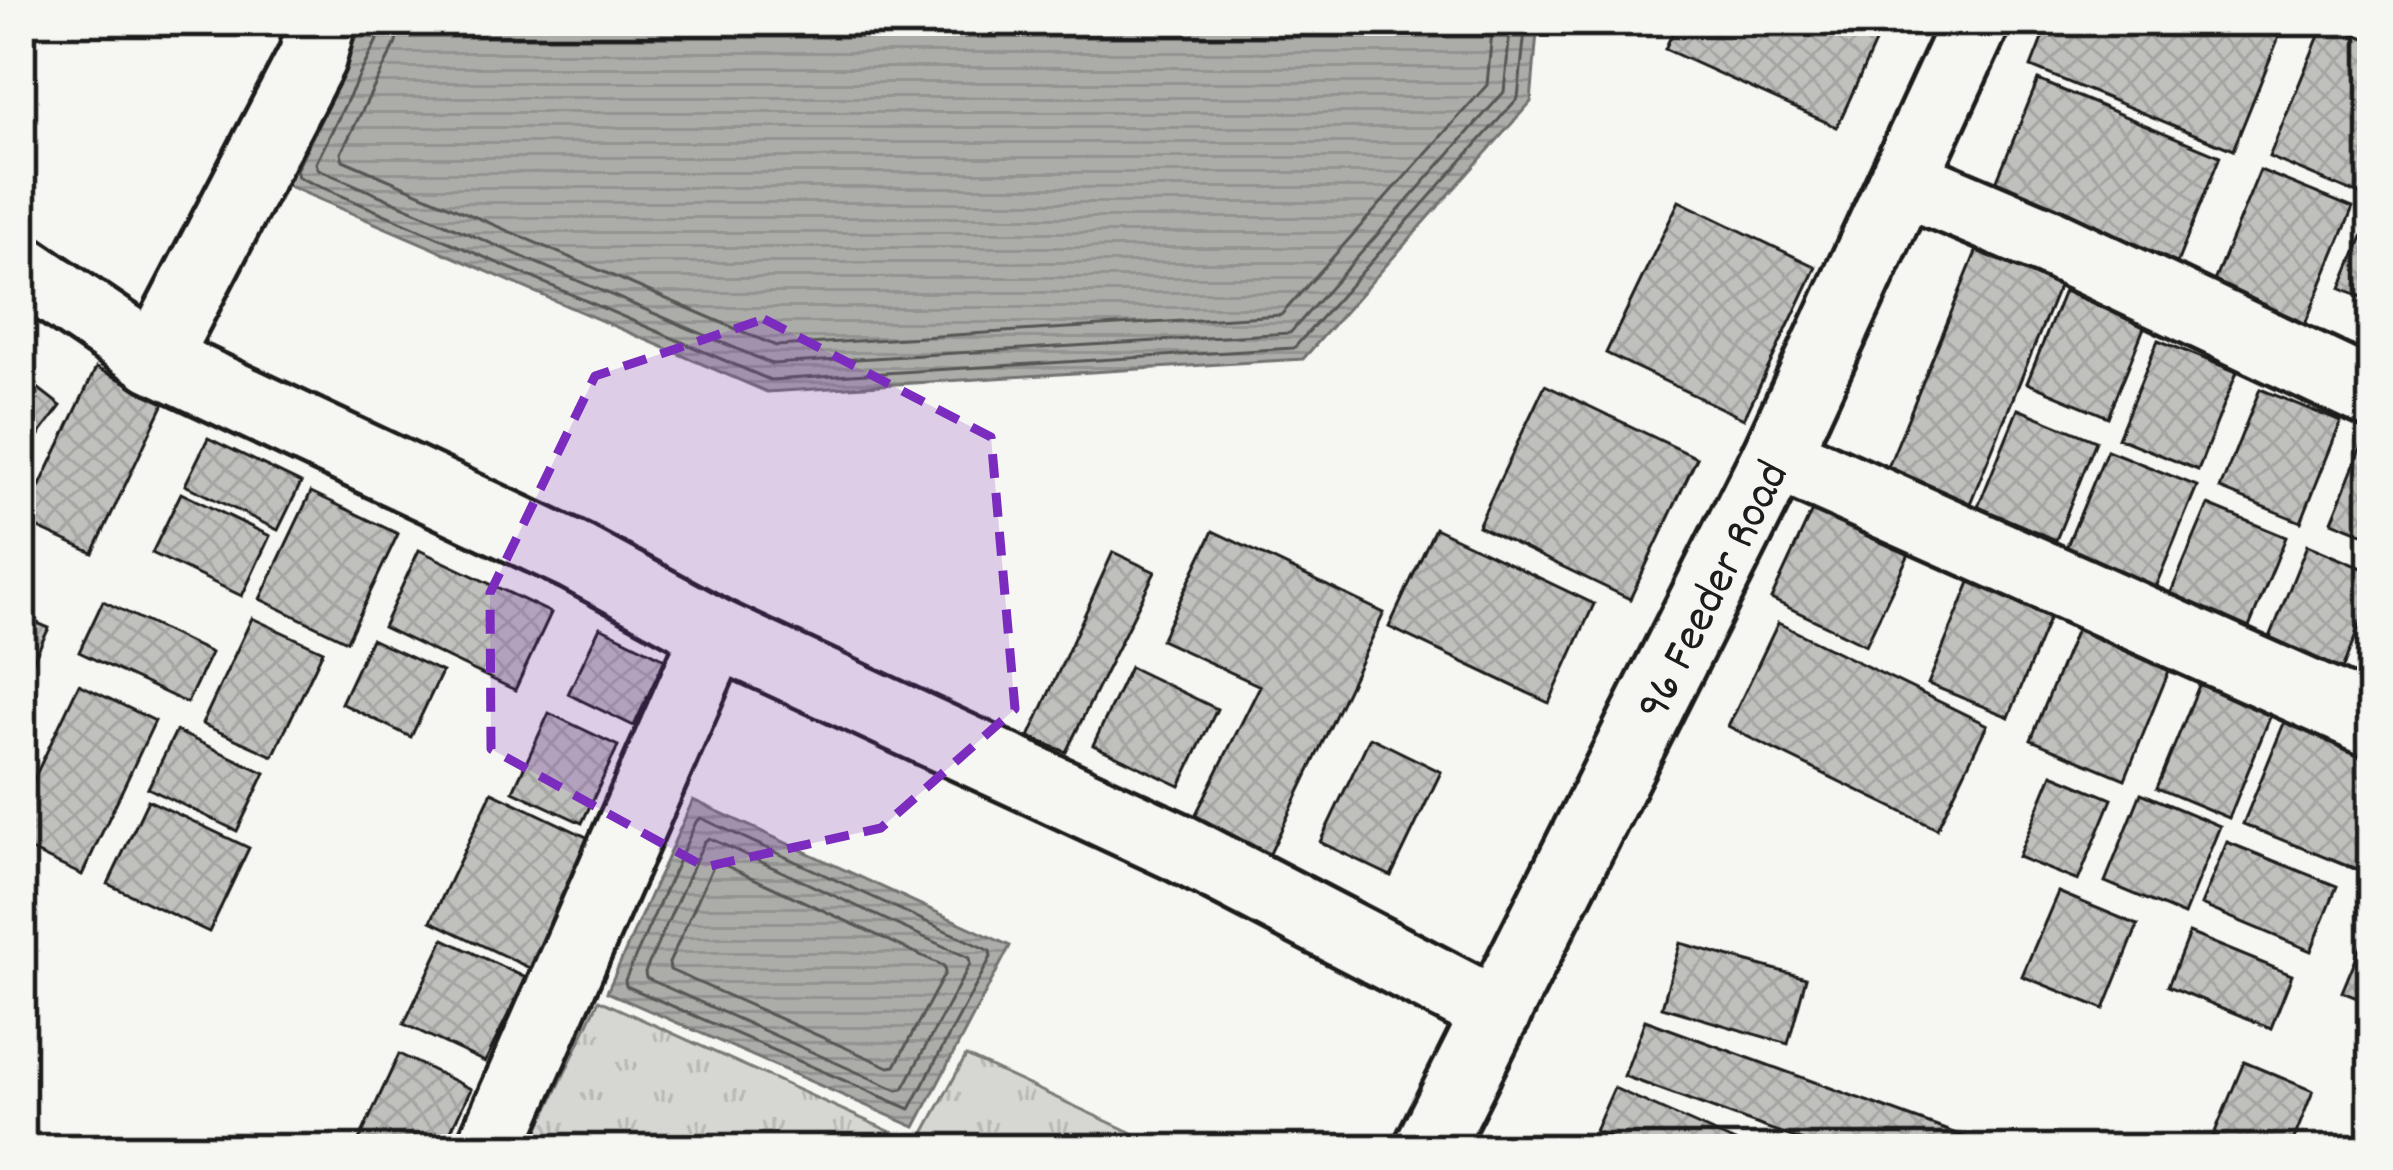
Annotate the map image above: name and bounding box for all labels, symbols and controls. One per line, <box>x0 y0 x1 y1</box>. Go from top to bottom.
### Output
street label: 96 Feeder Road <box>1622 450 1810 734</box>

